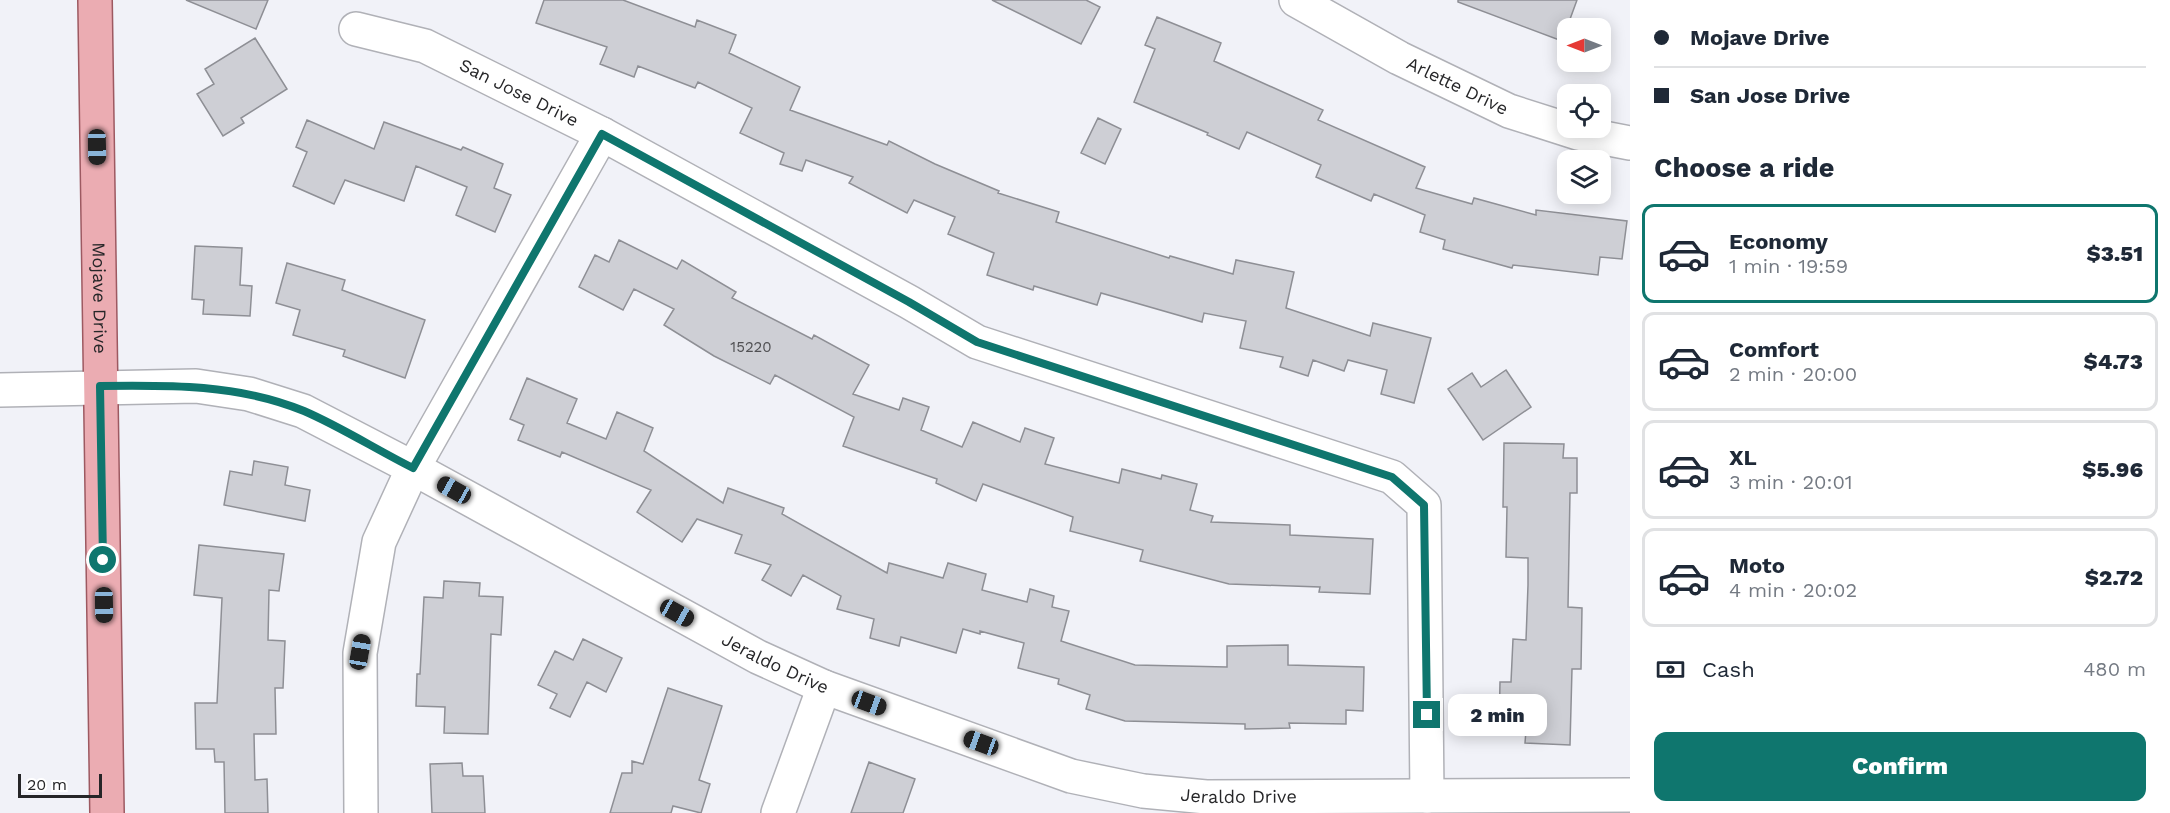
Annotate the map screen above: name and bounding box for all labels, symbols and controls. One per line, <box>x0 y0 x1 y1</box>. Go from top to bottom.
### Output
north arrow <box>1557 18 1611 72</box>
map controls <box>1557 18 1611 204</box>
text: Mojave Drive <box>1690 25 1829 50</box>
street label: Arlette Drive <box>1403 52 1512 119</box>
street label: San Jose Drive <box>456 54 582 131</box>
text: San Jose Drive <box>1690 83 1850 108</box>
button: locate <box>1557 84 1611 138</box>
car <box>88 129 106 165</box>
button: layers <box>1557 150 1611 204</box>
text: Choose a ride <box>1654 152 1834 184</box>
icon: car <box>1657 227 1711 281</box>
text: Economy <box>1729 229 1828 254</box>
text: $3.51 <box>2086 241 2143 266</box>
street label: Mojave Drive <box>89 242 111 354</box>
text: 1 min · 19:59 <box>1729 254 1848 278</box>
icon: car <box>1657 335 1711 389</box>
text: Comfort <box>1729 337 1819 362</box>
house number: 15220 <box>730 338 772 356</box>
text: $4.73 <box>2084 349 2143 374</box>
text: 2 min · 20:00 <box>1729 362 1857 386</box>
icon: car <box>1657 443 1711 497</box>
text: XL <box>1729 445 1757 470</box>
text: $5.96 <box>2082 457 2143 482</box>
text: 3 min · 20:01 <box>1729 470 1853 494</box>
car <box>434 473 474 507</box>
route start <box>89 546 116 573</box>
icon: car <box>1657 551 1711 605</box>
text: Moto <box>1729 553 1785 578</box>
text: $2.72 <box>2085 565 2143 590</box>
text: 4 min · 20:02 <box>1729 578 1857 602</box>
car <box>95 587 113 623</box>
car <box>657 596 697 630</box>
street label: Jeraldo Drive <box>718 628 832 698</box>
car <box>348 633 372 671</box>
icon: cash <box>1654 653 1687 686</box>
text: Cash <box>1702 657 1755 682</box>
text: 480 m <box>2083 657 2146 681</box>
car <box>849 688 889 718</box>
callout: 2 min <box>1448 694 1547 736</box>
route end <box>1413 701 1440 728</box>
text: 2 min <box>1470 703 1525 727</box>
car <box>961 728 1001 758</box>
button: Confirm <box>1654 732 2146 801</box>
scale bar <box>18 771 102 798</box>
text: 20 m <box>27 775 67 794</box>
street label: Jeraldo Drive <box>1180 784 1297 807</box>

